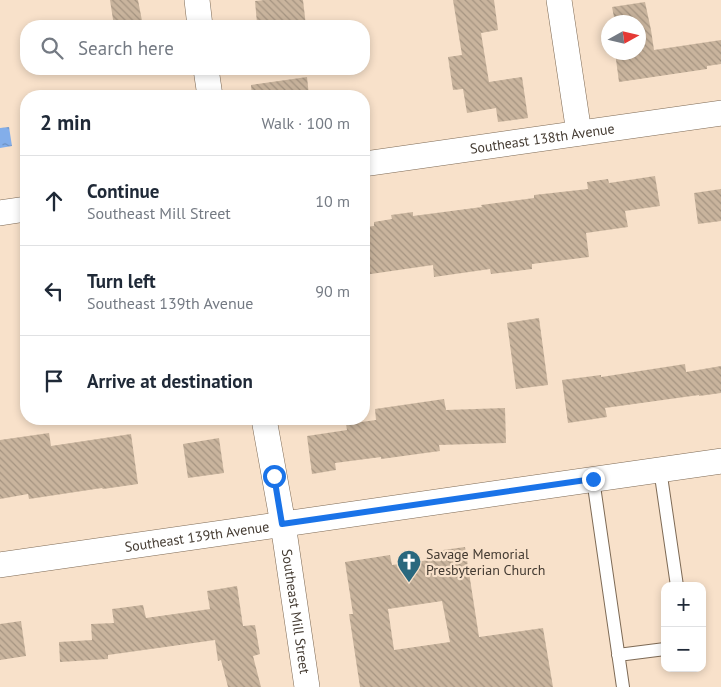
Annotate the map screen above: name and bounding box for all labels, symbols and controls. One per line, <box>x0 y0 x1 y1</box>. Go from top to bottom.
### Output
north arrow <box>601 15 646 60</box>
search box <box>20 20 370 75</box>
icon: search <box>38 34 66 62</box>
text: Search here <box>78 36 174 60</box>
text: 2 min <box>40 109 91 136</box>
text: Walk · 100 m <box>261 113 350 133</box>
street label: Southeast 138th Avenue <box>469 119 616 158</box>
text: Continue <box>87 179 159 203</box>
icon: ahead <box>40 187 68 215</box>
text: 10 m <box>315 191 350 211</box>
text: Southeast Mill Street <box>87 203 231 223</box>
text: Turn left <box>87 269 156 293</box>
icon: left <box>40 277 68 305</box>
text: 90 m <box>315 281 350 301</box>
text: Southeast 139th Avenue <box>87 293 253 313</box>
icon: arrive <box>40 367 68 395</box>
text: Arrive at destination <box>87 369 253 393</box>
route start <box>263 465 286 488</box>
route end <box>582 468 605 491</box>
street label: Southeast 139th Avenue <box>124 517 270 556</box>
place label: Savage Memorial Presbyterian Church <box>426 545 546 579</box>
street label: Southeast Mill Street <box>278 548 314 675</box>
church icon: Savage Memorial Presbyterian Church <box>396 549 422 583</box>
map controls <box>661 582 706 672</box>
button: + <box>661 582 706 627</box>
button: − <box>661 627 706 672</box>

